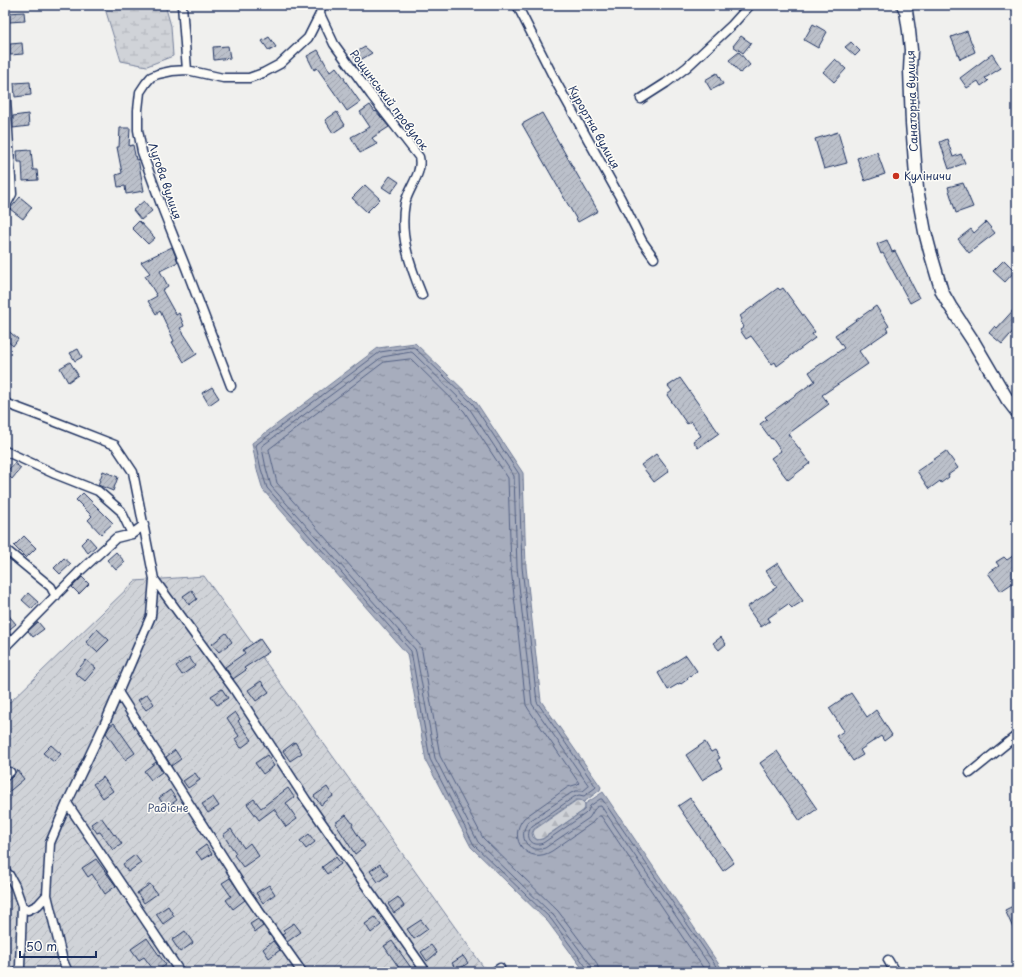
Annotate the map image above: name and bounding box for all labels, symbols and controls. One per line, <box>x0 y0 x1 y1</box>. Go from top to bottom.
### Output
street label: Рощинський провулок <box>346 46 433 154</box>
street label: Санаторна вулиця <box>901 50 922 152</box>
street label: Курортна вулиця <box>564 82 625 172</box>
street label: Лугова вулиця <box>144 140 187 222</box>
place label: Куліничи <box>904 167 952 184</box>
marker: Куліничи <box>891 171 901 181</box>
park label: Радісне <box>148 799 189 816</box>
scale bar <box>20 933 96 959</box>
text: 50 m <box>26 937 57 955</box>

